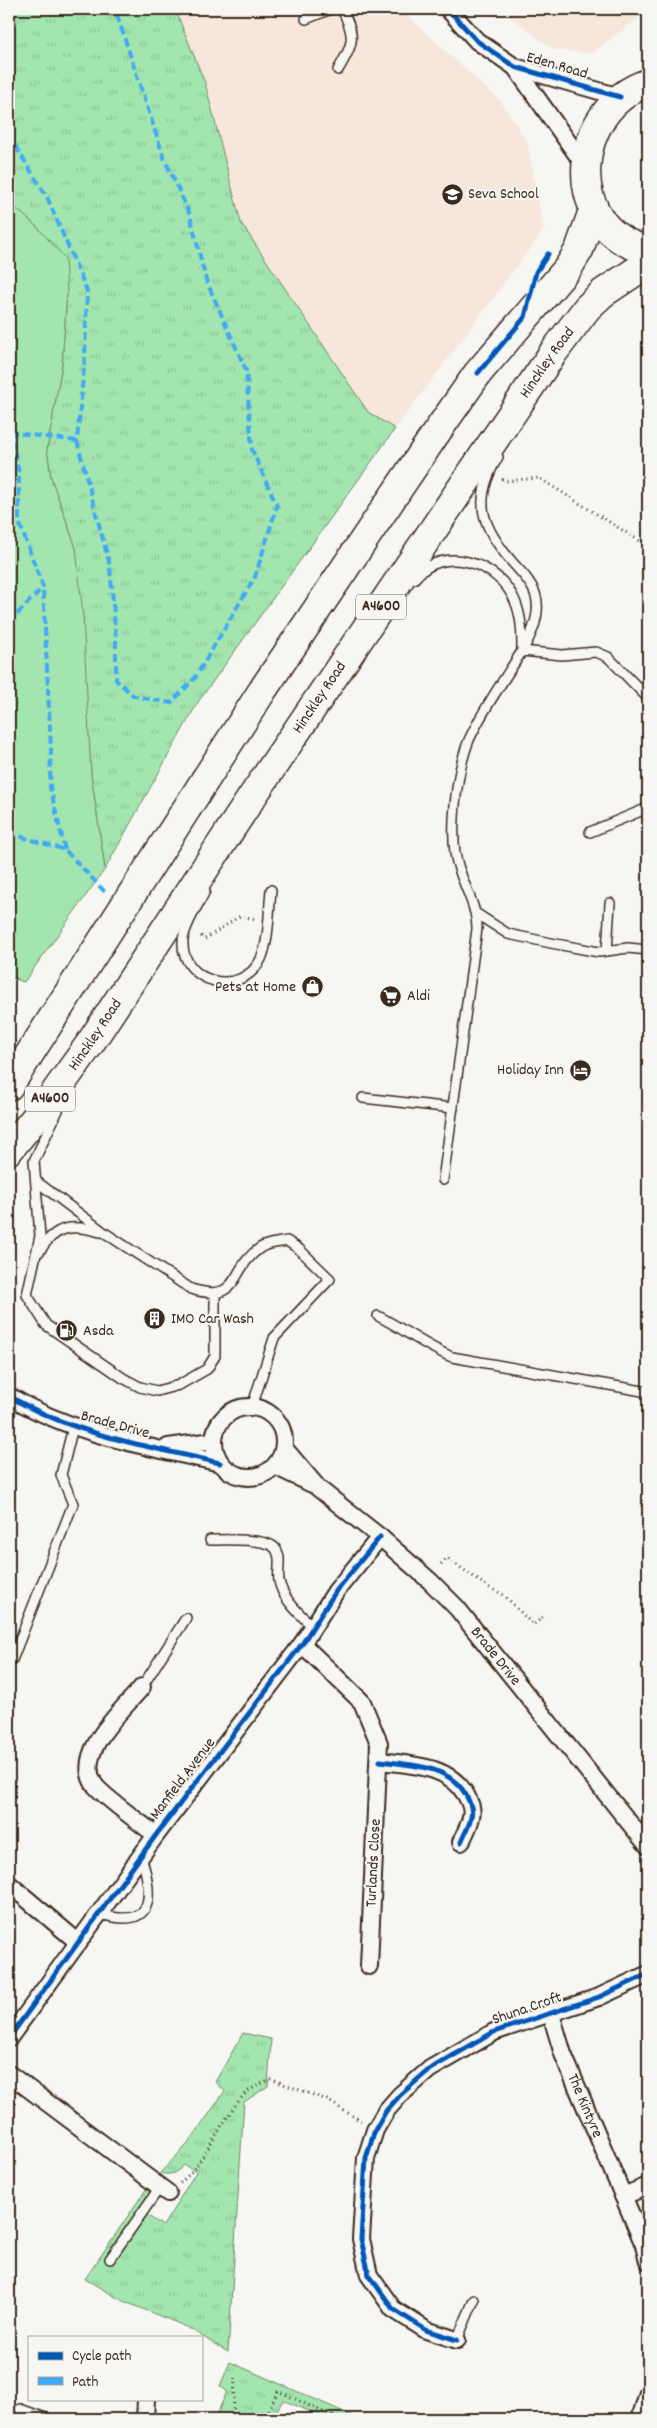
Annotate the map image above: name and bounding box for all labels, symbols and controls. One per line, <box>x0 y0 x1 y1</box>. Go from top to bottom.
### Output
street label: Eden Road <box>524 46 590 86</box>
school or university icon: Seva School <box>440 182 464 206</box>
place label: Seva School <box>468 183 539 206</box>
street label: Hinckley Road <box>514 322 580 403</box>
road number: A4600 <box>356 594 406 620</box>
street label: Hinckley Road <box>287 657 352 738</box>
shop icon: Pets at Home <box>300 975 324 999</box>
place label: Pets at Home <box>215 976 296 999</box>
supermarket icon: Aldi <box>379 984 403 1008</box>
place label: Aldi <box>407 985 430 1008</box>
street label: Hinckley Road <box>63 994 128 1076</box>
hotel icon: Holiday Inn <box>568 1058 592 1082</box>
place label: Holiday Inn <box>497 1059 564 1082</box>
road number: A4600 <box>25 1086 75 1112</box>
building icon: IMO Car Wash <box>143 1307 167 1331</box>
place label: IMO Car Wash <box>171 1308 254 1331</box>
fuel station icon: Asda <box>55 1319 79 1343</box>
place label: Asda <box>83 1320 114 1343</box>
street label: Brade Drive <box>78 1405 152 1445</box>
street label: Brade Drive <box>465 1622 527 1691</box>
street label: Manfield Avenue <box>144 1733 222 1825</box>
street label: Turlands Close <box>360 1818 388 1908</box>
street label: Shuna Croft <box>489 1986 565 2032</box>
street label: The Kintyre <box>561 2070 609 2141</box>
legend <box>28 2336 202 2400</box>
text: Cycle path <box>72 2346 132 2368</box>
text: Path <box>72 2372 98 2394</box>

